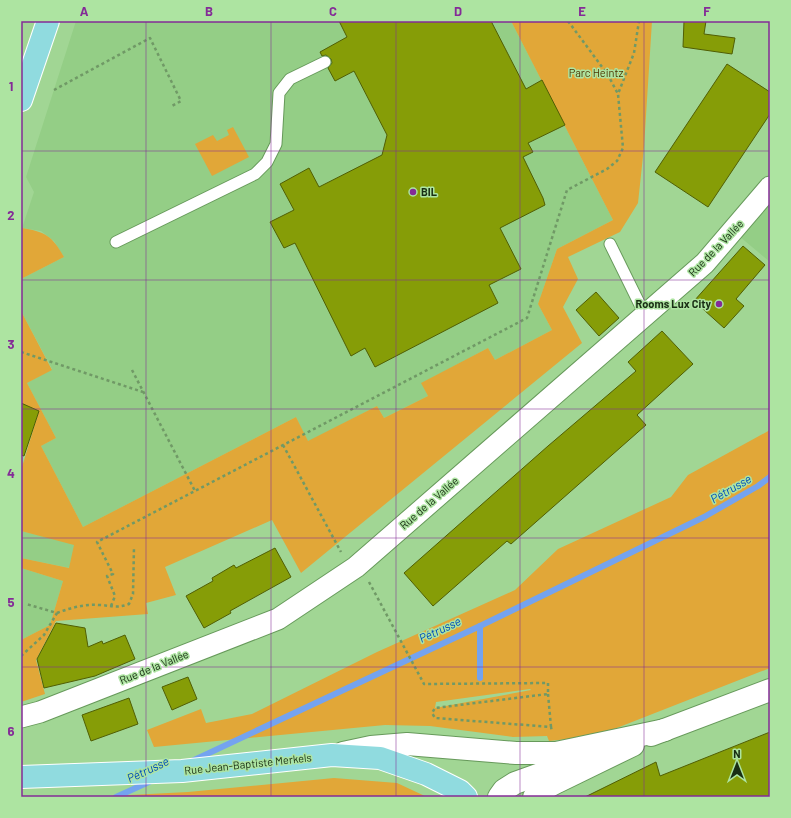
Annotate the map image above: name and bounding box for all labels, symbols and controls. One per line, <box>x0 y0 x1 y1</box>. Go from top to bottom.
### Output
text: A <box>80 3 89 19</box>
text: B <box>205 3 213 19</box>
text: C <box>329 3 337 19</box>
text: D <box>454 3 462 19</box>
text: E <box>578 3 586 19</box>
text: F <box>703 3 711 19</box>
park label: Parc Heintz <box>569 66 623 79</box>
text: 1 <box>9 78 13 94</box>
place label: BIL <box>421 185 437 198</box>
marker: BIL <box>408 187 418 197</box>
text: 2 <box>7 207 15 223</box>
street label: Rue de la Vallée <box>685 217 746 279</box>
place label: Rooms Lux City <box>636 297 711 310</box>
marker: Rooms Lux City <box>714 299 724 309</box>
text: 3 <box>7 336 15 352</box>
text: 4 <box>7 465 15 481</box>
water label: Pétrusse <box>708 471 753 505</box>
street label: Rue de la Vallée <box>397 474 461 532</box>
text: 5 <box>7 594 15 610</box>
water label: Pétrusse <box>416 613 463 645</box>
street label: Rue de la Vallée <box>117 647 190 686</box>
text: 6 <box>8 723 15 739</box>
north arrow <box>717 744 757 784</box>
text: N <box>733 747 741 760</box>
street label: Rue Jean-Baptiste Merkels <box>184 750 312 777</box>
water label: Pétrusse <box>124 753 171 785</box>

